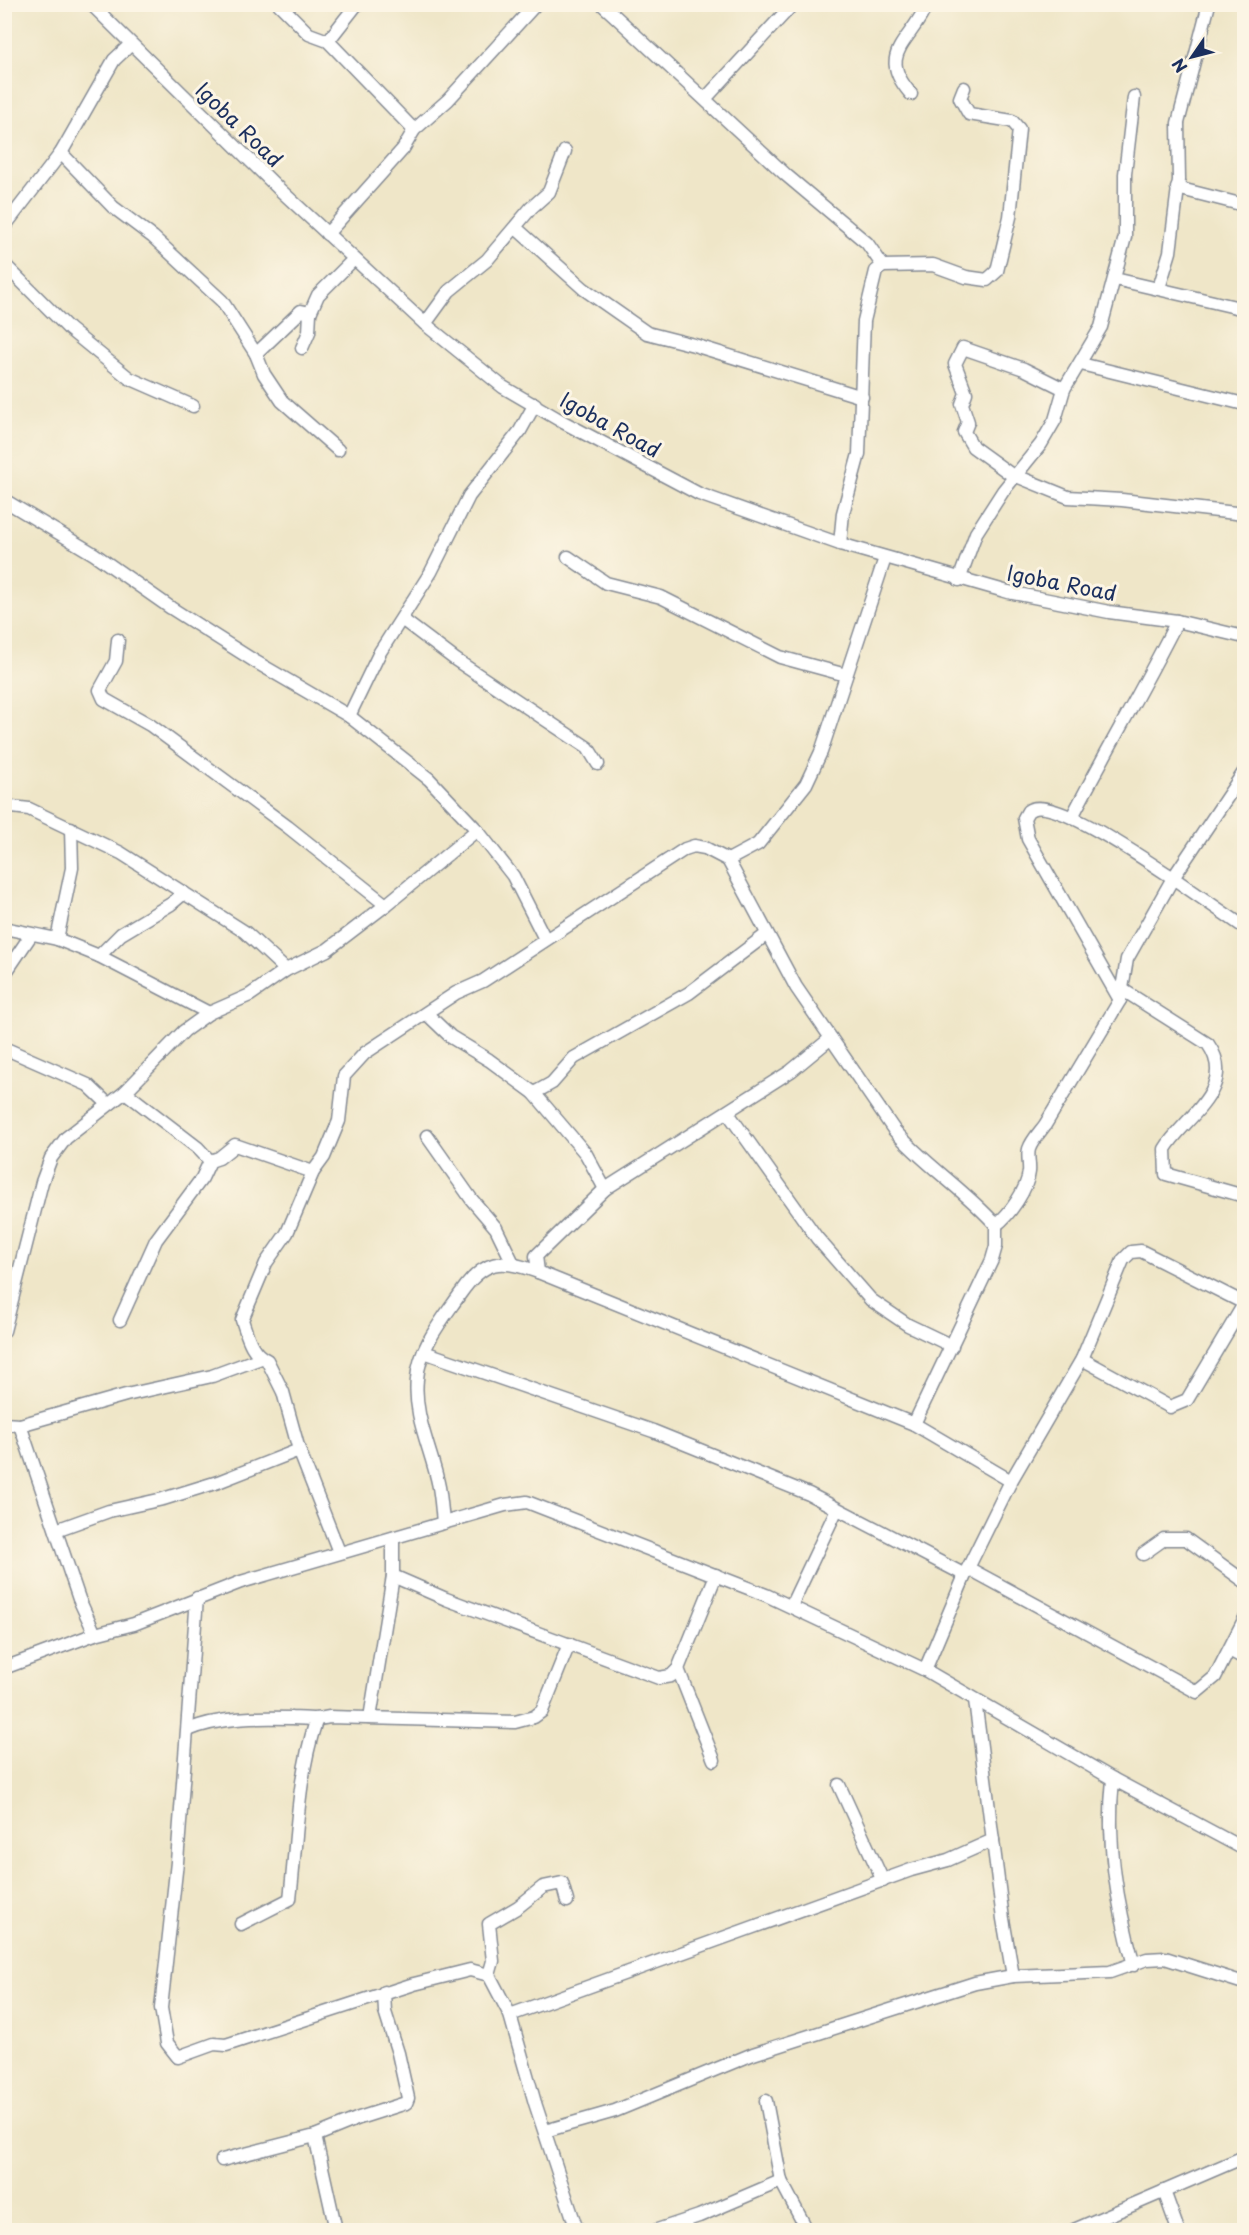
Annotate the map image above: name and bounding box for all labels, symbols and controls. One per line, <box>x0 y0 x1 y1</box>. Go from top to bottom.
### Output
north arrow <box>1162 27 1222 87</box>
text: N <box>1165 54 1192 78</box>
street label: Igoba Road <box>189 74 291 174</box>
street label: Igoba Road <box>555 383 667 465</box>
street label: Igoba Road <box>1004 556 1120 608</box>

